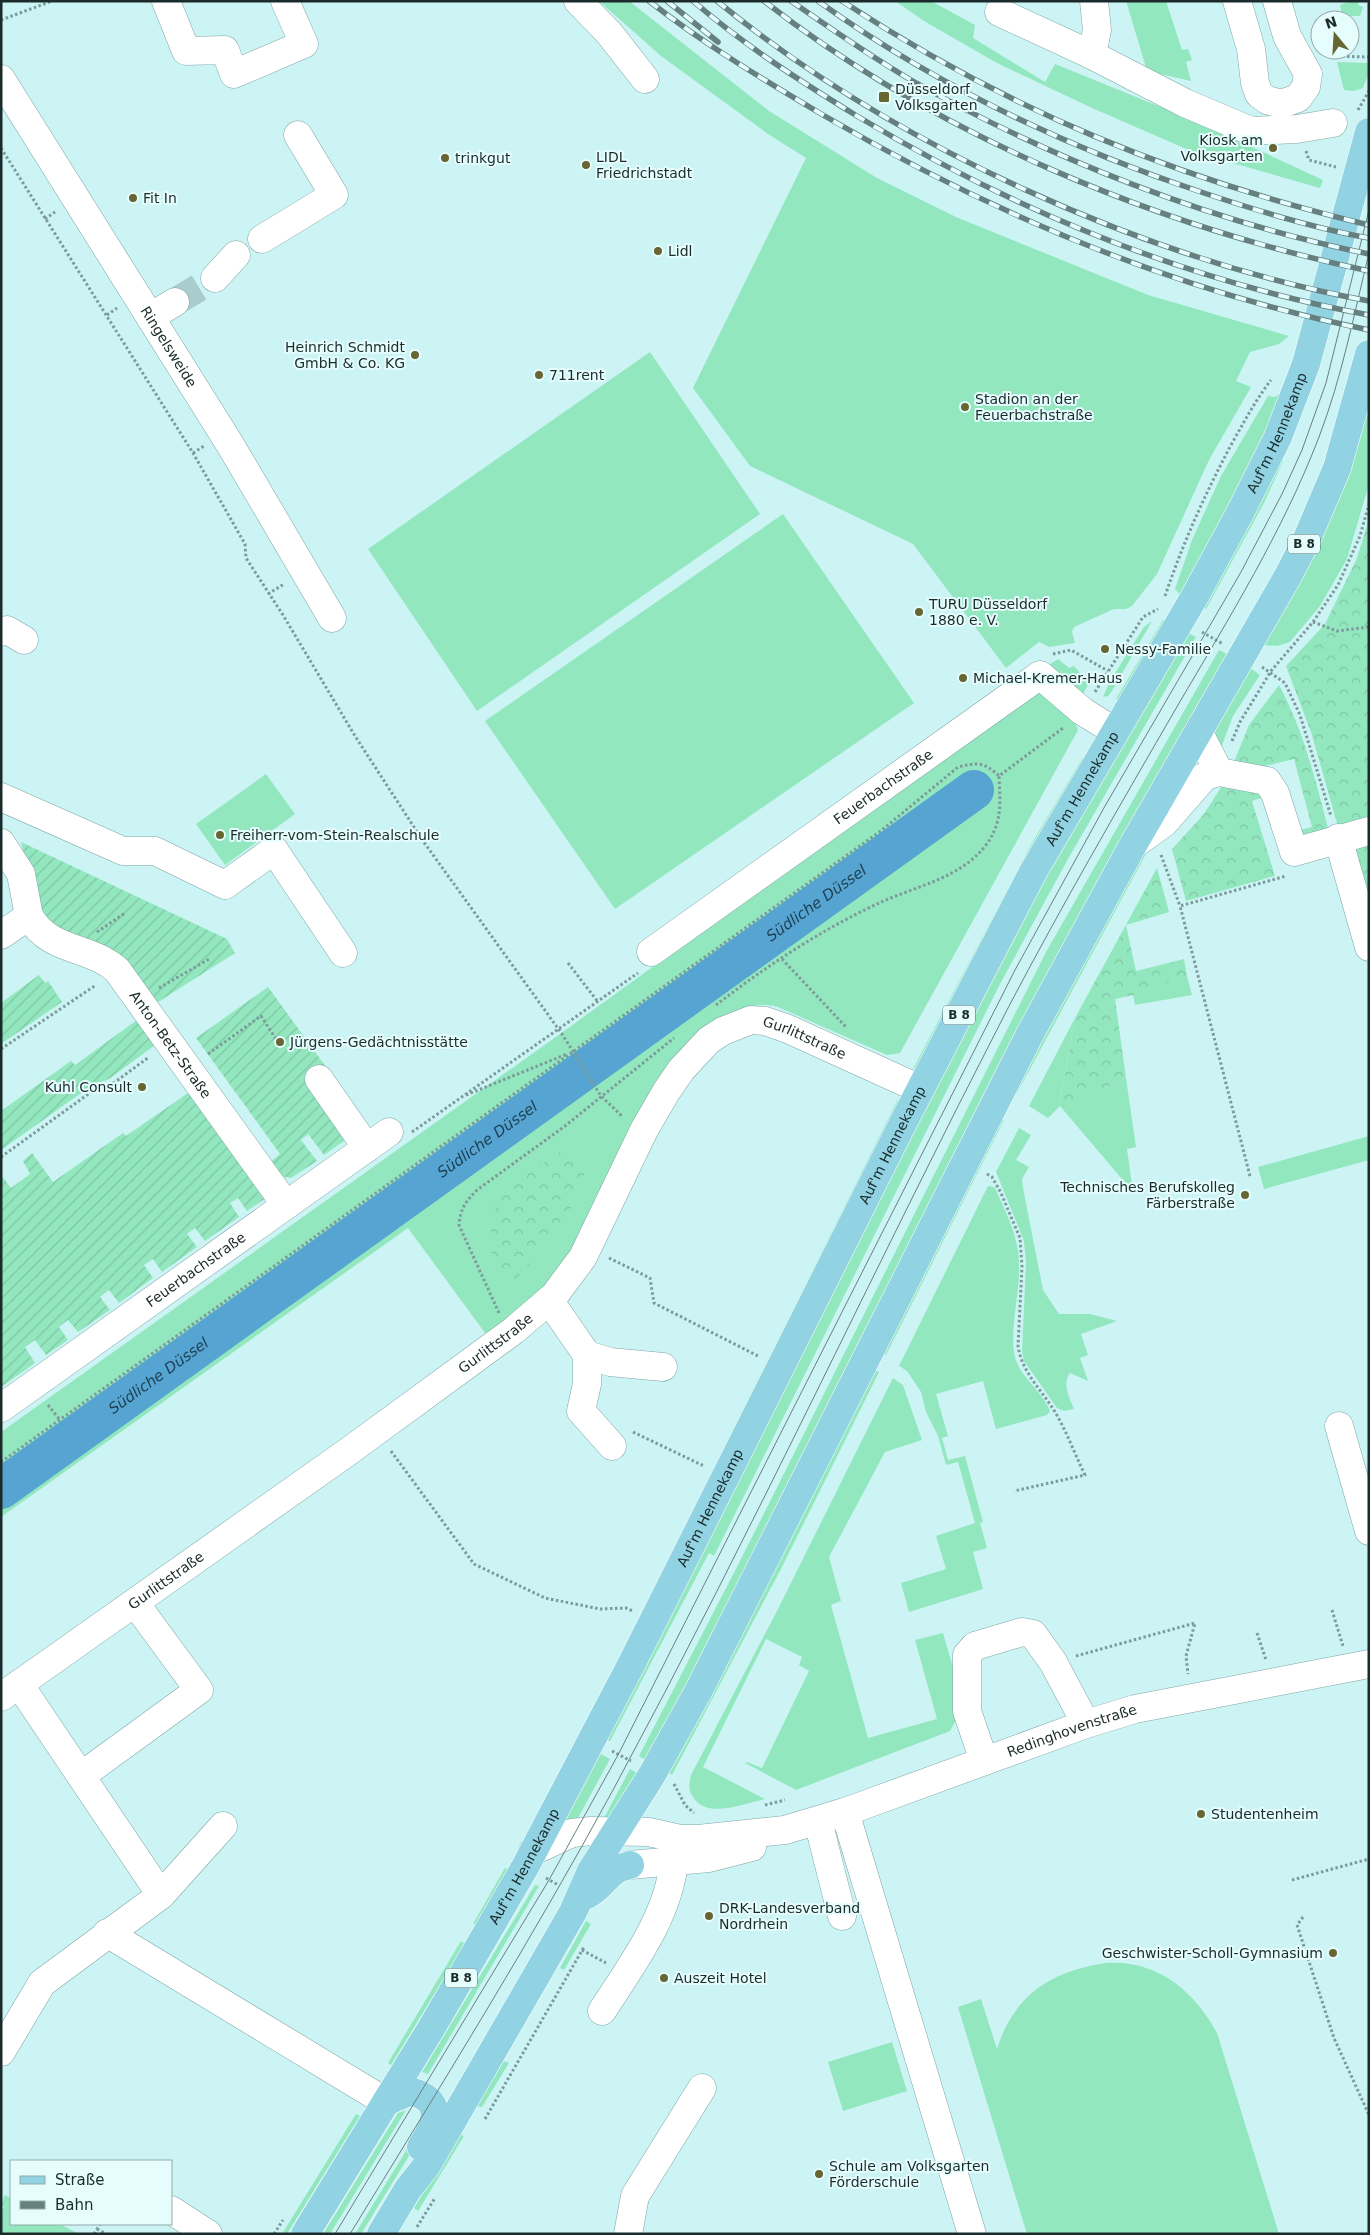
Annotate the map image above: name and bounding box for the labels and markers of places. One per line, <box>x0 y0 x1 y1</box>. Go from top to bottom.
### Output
place label: Düsseldorf Volksgarten <box>895 81 978 113</box>
marker: Düsseldorf Volksgarten <box>877 90 891 104</box>
place label: Kiosk am Volksgarten <box>1180 132 1263 164</box>
marker: Kiosk am Volksgarten <box>1267 142 1279 154</box>
place label: LIDL Friedrichstadt <box>596 149 693 181</box>
place label: trinkgut <box>455 150 511 166</box>
marker: trinkgut <box>439 152 451 164</box>
marker: LIDL Friedrichstadt <box>580 159 592 171</box>
place label: Fit In <box>143 190 177 206</box>
marker: Fit In <box>127 192 139 204</box>
place label: Lidl <box>668 243 692 259</box>
marker: Lidl <box>652 245 664 257</box>
place label: Heinrich Schmidt GmbH & Co. KG <box>285 339 406 371</box>
marker: Heinrich Schmidt GmbH & Co. KG <box>409 349 421 361</box>
place label: 711rent <box>549 367 605 383</box>
marker: 711rent <box>533 369 545 381</box>
place label: Stadion an der Feuerbachstraße <box>975 391 1093 423</box>
marker: Stadion an der Feuerbachstraße <box>959 401 971 413</box>
place label: TURU Düsseldorf 1880 e. V. <box>928 596 1048 628</box>
marker: TURU Düsseldorf 1880 e. V. <box>913 606 925 618</box>
place label: Nessy-Familie <box>1115 641 1211 657</box>
marker: Nessy-Familie <box>1099 643 1111 655</box>
place label: Michael-Kremer-Haus <box>973 670 1122 686</box>
marker: Michael-Kremer-Haus <box>957 672 969 684</box>
place label: Freiherr-vom-Stein-Realschule <box>230 827 439 843</box>
marker: Freiherr-vom-Stein-Realschule <box>214 829 226 841</box>
place label: Jürgens-Gedächtnisstätte <box>289 1034 468 1050</box>
marker: Jürgens-Gedächtnisstätte <box>274 1036 286 1048</box>
place label: Kuhl Consult <box>45 1079 132 1095</box>
marker: Kuhl Consult <box>136 1081 148 1093</box>
place label: Technisches Berufskolleg Färberstraße <box>1059 1179 1235 1211</box>
marker: Technisches Berufskolleg Färberstraße <box>1239 1189 1251 1201</box>
place label: Studentenheim <box>1211 1806 1319 1822</box>
marker: Studentenheim <box>1195 1808 1207 1820</box>
place label: DRK-Landesverband Nordrhein <box>719 1900 860 1932</box>
marker: DRK-Landesverband Nordrhein <box>703 1910 715 1922</box>
place label: Geschwister-Scholl-Gymnasium <box>1102 1945 1323 1961</box>
marker: Geschwister-Scholl-Gymnasium <box>1327 1947 1339 1959</box>
place label: Auszeit Hotel <box>674 1970 767 1986</box>
marker: Auszeit Hotel <box>658 1972 670 1984</box>
place label: Schule am Volksgarten Förderschule <box>829 2158 990 2190</box>
marker: Schule am Volksgarten Förderschule <box>813 2168 825 2180</box>

